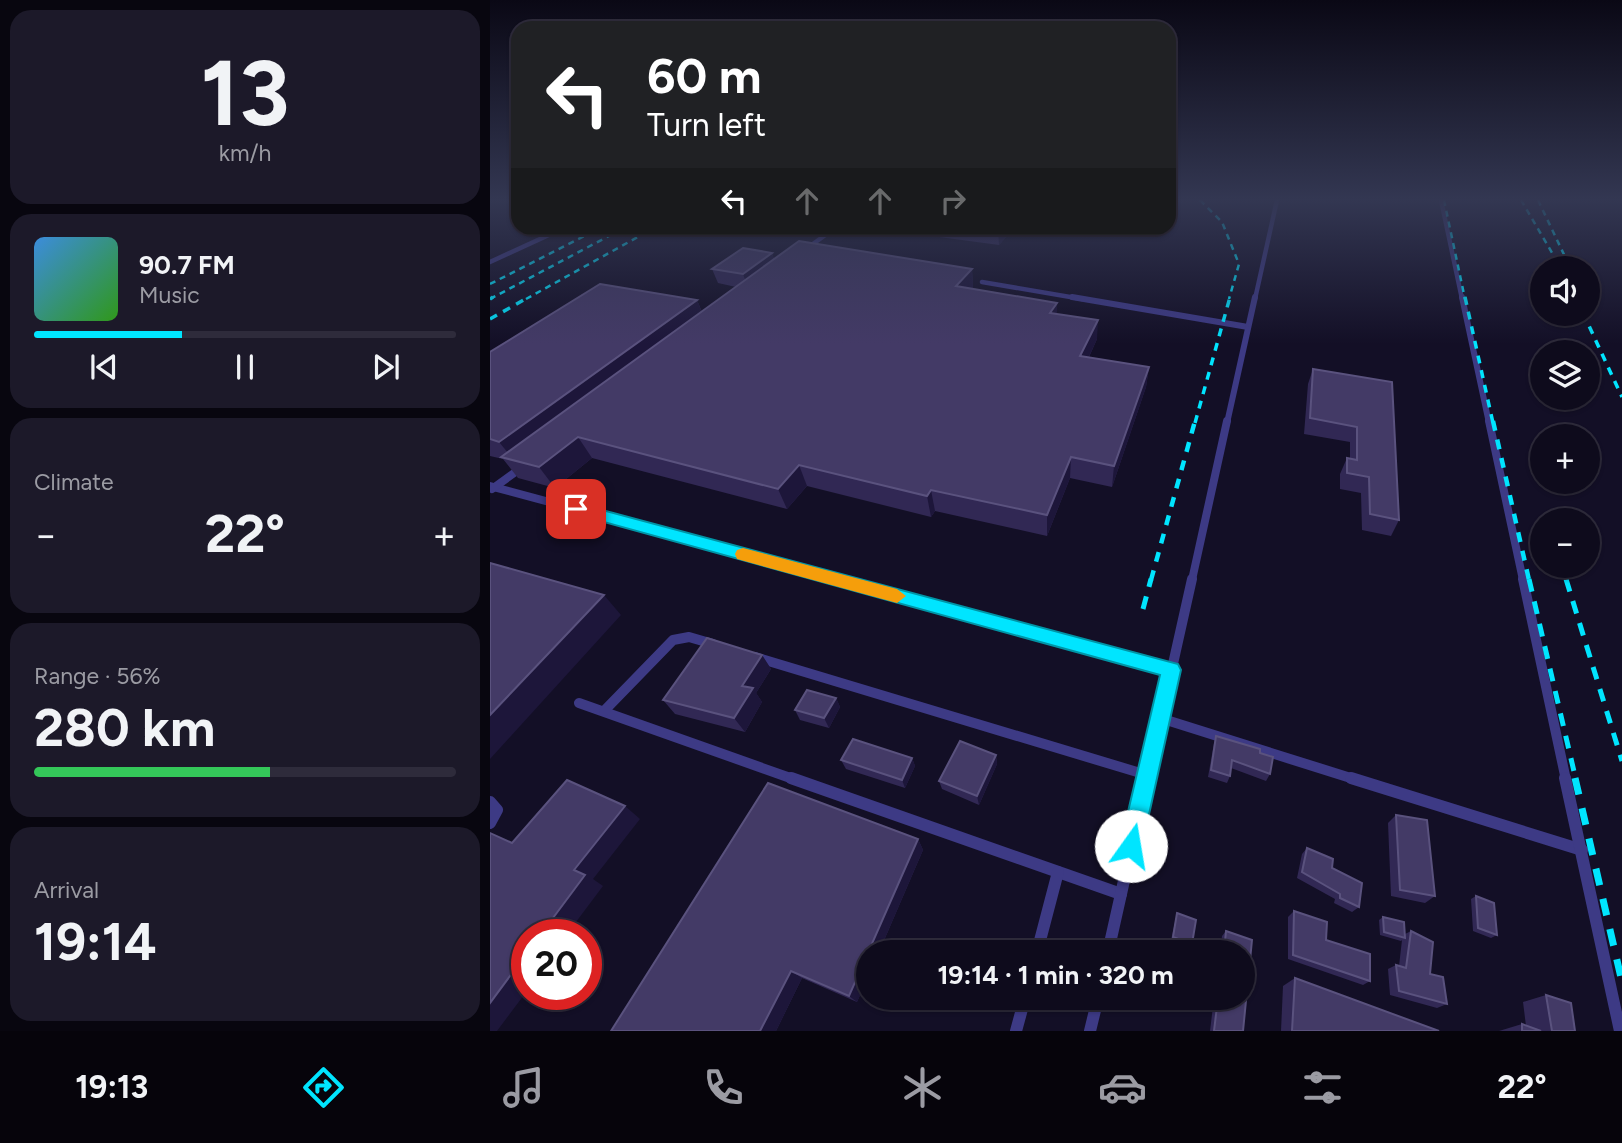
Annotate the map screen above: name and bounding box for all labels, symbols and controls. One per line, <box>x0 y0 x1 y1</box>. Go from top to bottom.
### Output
text: 13 <box>201 39 290 148</box>
text: 60 m <box>647 46 762 105</box>
icon: left <box>532 49 623 140</box>
text: Turn left <box>647 106 766 144</box>
text: km/h <box>219 139 271 167</box>
icon: left <box>715 182 753 220</box>
icon: ahead <box>788 182 826 220</box>
icon: ahead <box>861 182 899 220</box>
icon: right <box>934 182 972 220</box>
text: 90.7 FM <box>139 249 235 281</box>
map controls <box>1530 256 1600 578</box>
button: sound <box>1530 256 1600 326</box>
text: Music <box>139 281 200 309</box>
button: layers <box>1530 340 1600 410</box>
icon: previous <box>85 348 123 386</box>
icon: pause <box>226 348 264 386</box>
icon: next <box>367 348 405 386</box>
button: + <box>1530 424 1600 494</box>
text: Climate <box>34 468 113 496</box>
pin <box>546 479 606 539</box>
icon: arrive <box>557 490 595 528</box>
text: 22° <box>205 503 285 565</box>
button: − <box>1530 508 1600 578</box>
text: − <box>34 512 58 558</box>
text: + <box>432 512 456 558</box>
text: Range · 56% <box>34 662 161 690</box>
text: 280 km <box>34 697 215 759</box>
position arrow <box>1094 809 1168 883</box>
text: Arrival <box>34 876 99 904</box>
text: 19:14 <box>34 911 157 973</box>
speed limit sign: 20 <box>511 919 602 1010</box>
text: 19:14 · 1 min · 320 m <box>937 959 1174 991</box>
icon: directions <box>299 1063 348 1112</box>
icon: music <box>499 1063 548 1112</box>
icon: phone <box>699 1063 748 1112</box>
icon: climate <box>898 1063 947 1112</box>
icon: car <box>1098 1063 1147 1112</box>
icon: filters <box>1298 1063 1347 1112</box>
text: 19:13 <box>75 1068 148 1106</box>
text: 22° <box>1497 1068 1547 1106</box>

